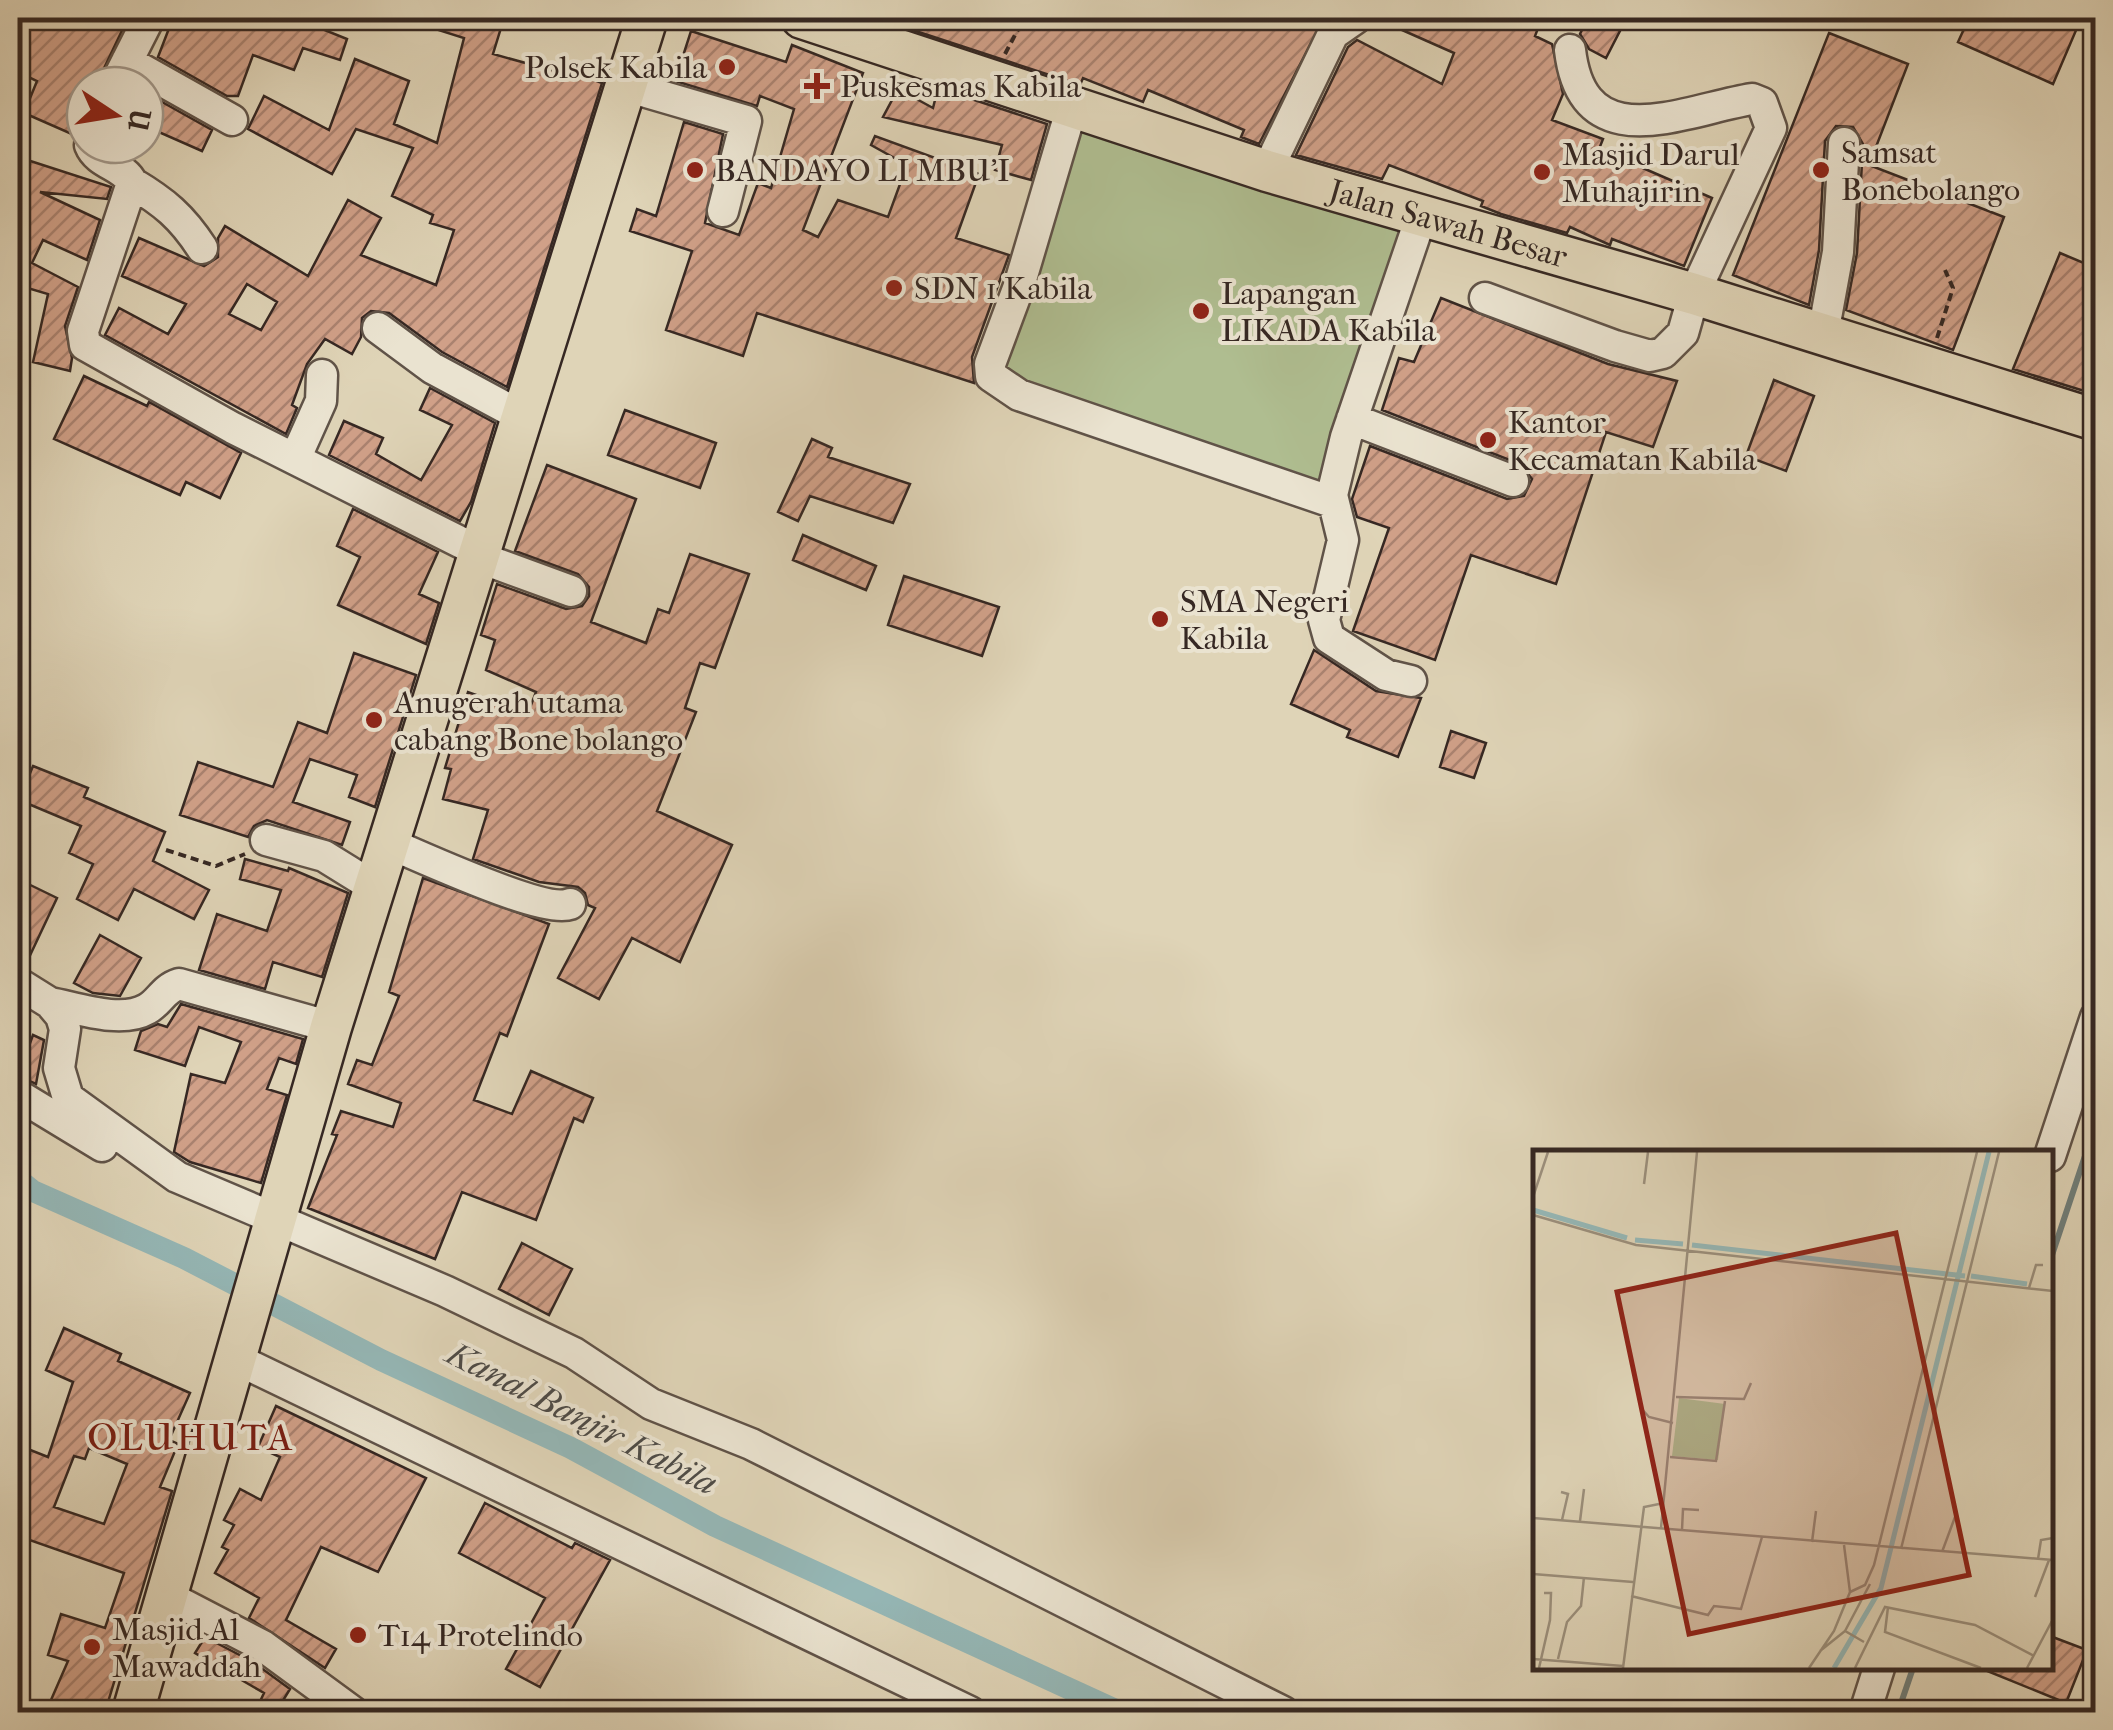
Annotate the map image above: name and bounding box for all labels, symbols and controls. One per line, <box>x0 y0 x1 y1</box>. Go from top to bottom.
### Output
place label: Polsek Kabila <box>525 49 708 86</box>
marker: Polsek Kabila <box>716 56 738 78</box>
north arrow <box>65 65 165 165</box>
place label: Puskesmas Kabila <box>840 68 1082 105</box>
marker: Puskesmas Kabila <box>804 73 830 99</box>
text: U <box>121 106 157 134</box>
place label: Samsat Bonebolango <box>1841 134 2020 208</box>
place label: Masjid Darul Muhajirin <box>1562 136 1740 210</box>
place label: BANDAYO LI MBU'I <box>715 152 1010 189</box>
marker: BANDAYO LI MBU'I <box>684 159 706 181</box>
marker: Samsat Bonebolango <box>1810 159 1832 181</box>
marker: Masjid Darul Muhajirin <box>1531 161 1553 183</box>
street label: Jalan Sawah Besar <box>1322 171 1572 275</box>
place label: SDN 1 Kabila <box>914 270 1093 307</box>
place label: Lapangan LIKADA Kabila <box>1221 275 1437 349</box>
marker: SDN 1 Kabila <box>883 277 905 299</box>
marker: Lapangan LIKADA Kabila <box>1190 300 1212 322</box>
place label: Kantor Kecamatan Kabila <box>1508 404 1758 478</box>
marker: Kantor Kecamatan Kabila <box>1477 429 1499 451</box>
place label: SMA Negeri Kabila <box>1180 583 1349 657</box>
marker: SMA Negeri Kabila <box>1149 608 1171 630</box>
place label: Anugerah utama cabang Bone bolango <box>392 684 683 758</box>
marker: Anugerah utama cabang Bone bolango <box>363 709 385 731</box>
inset map <box>1533 1150 2053 1670</box>
water label: Kanal Banjir Kabila <box>438 1331 724 1504</box>
district label: OLUHUTA <box>87 1415 295 1460</box>
place label: Masjid Al Mawaddah <box>112 1611 261 1685</box>
place label: T14 Protelindo <box>378 1617 583 1654</box>
marker: T14 Protelindo <box>347 1624 369 1646</box>
marker: Masjid Al Mawaddah <box>81 1636 103 1658</box>

